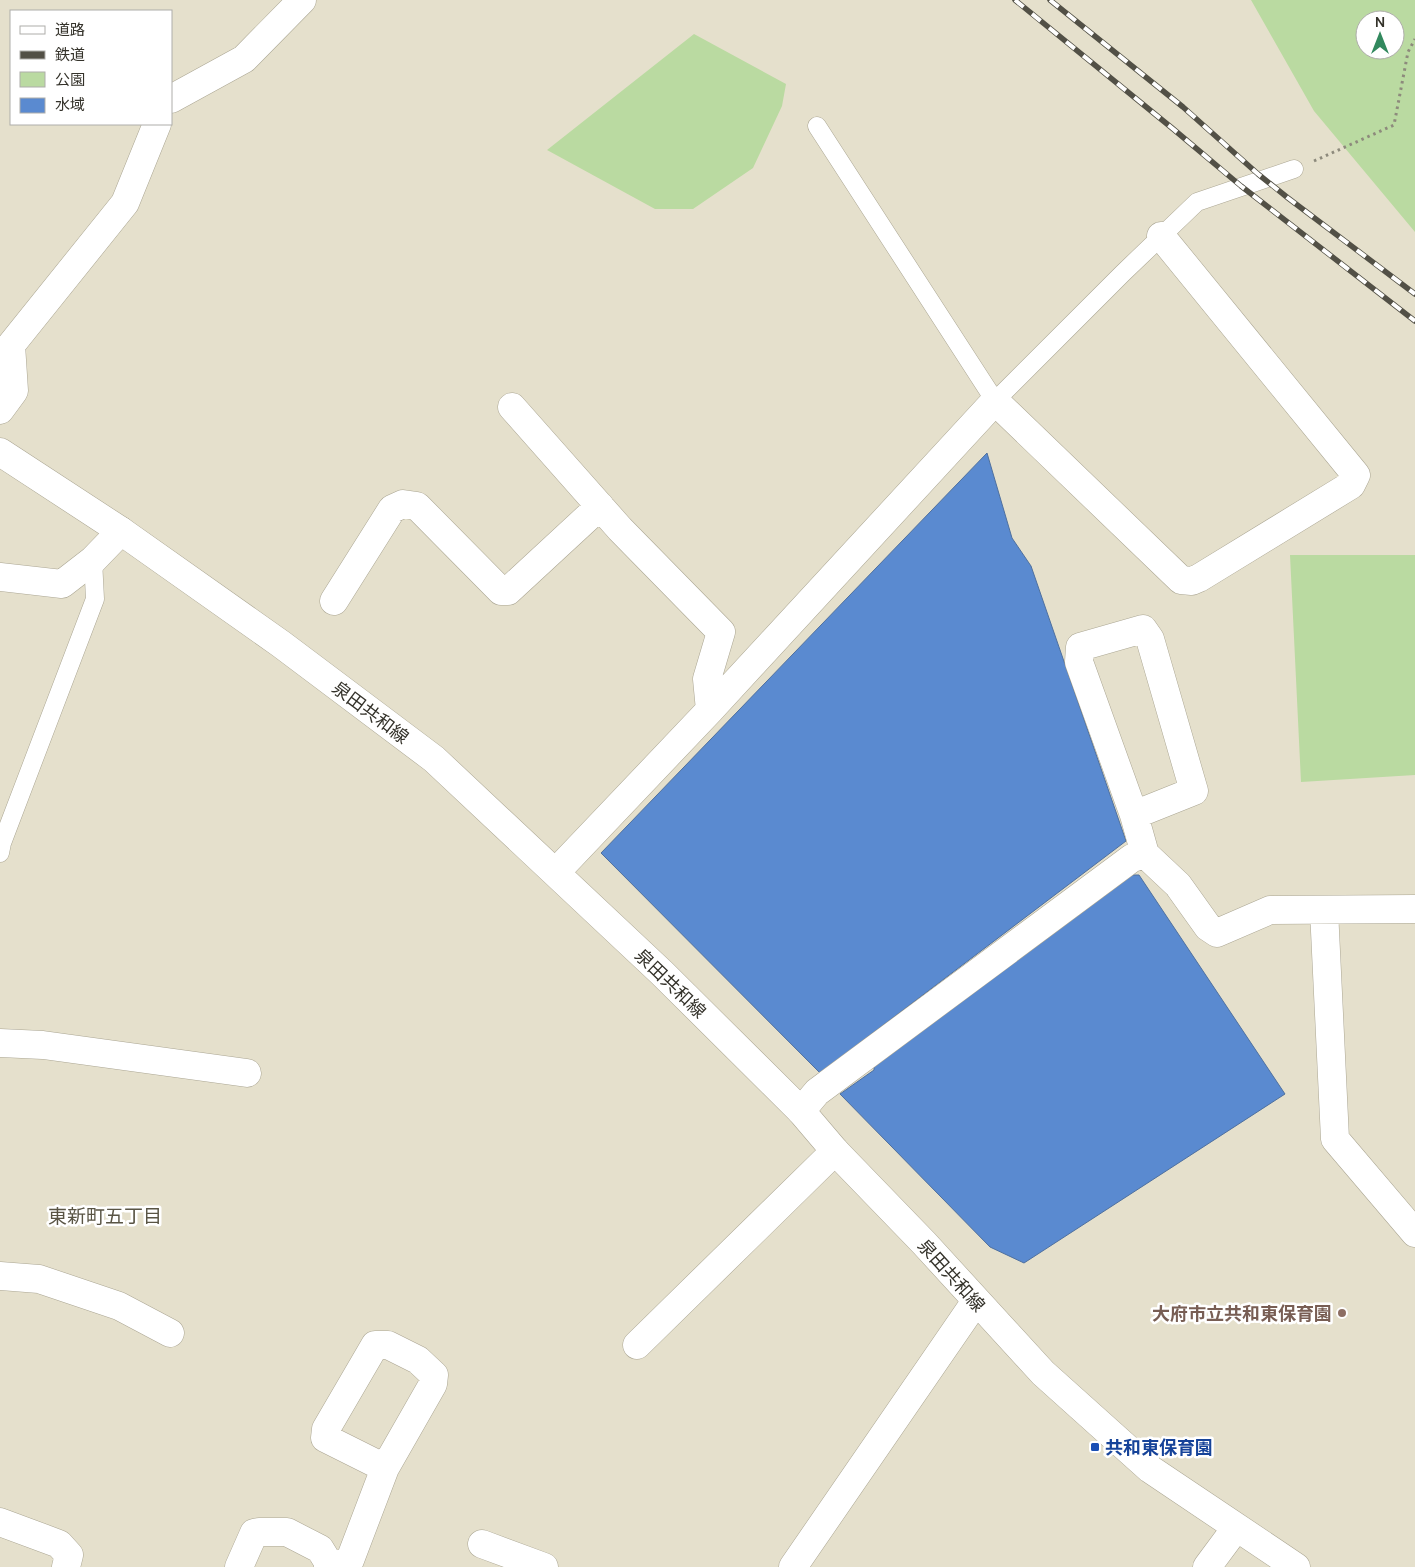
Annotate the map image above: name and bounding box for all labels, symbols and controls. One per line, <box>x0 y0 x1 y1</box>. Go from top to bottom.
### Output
legend <box>10 10 172 125</box>
north arrow <box>1355 10 1405 60</box>
text: N <box>1375 12 1385 31</box>
text: 道路 <box>55 19 85 40</box>
text: 鉄道 <box>55 44 85 65</box>
text: 公園 <box>55 69 85 90</box>
text: 水域 <box>55 94 85 115</box>
street label: 泉田共和線 <box>328 675 414 749</box>
street label: 泉田共和線 <box>630 943 712 1023</box>
district label: 東新町五丁目 <box>48 1203 162 1229</box>
street label: 泉田共和線 <box>913 1234 991 1316</box>
place label: 大府市立共和東保育園 <box>1152 1301 1332 1325</box>
marker: 大府市立共和東保育園 <box>1336 1307 1348 1319</box>
place label: 共和東保育園 <box>1105 1435 1213 1459</box>
marker: 共和東保育園 <box>1089 1441 1101 1453</box>

